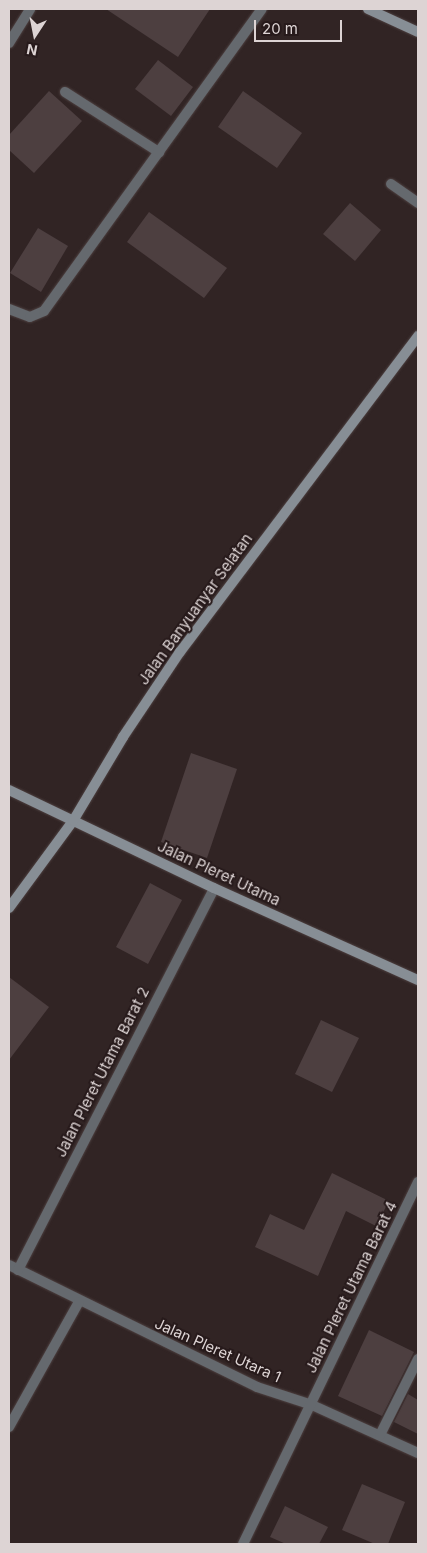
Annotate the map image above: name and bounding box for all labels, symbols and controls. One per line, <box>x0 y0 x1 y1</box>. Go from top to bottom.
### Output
north arrow <box>10 10 60 60</box>
scale bar <box>257 10 344 42</box>
text: 20 m <box>262 19 298 38</box>
text: N <box>25 41 39 60</box>
street label: Jalan Banyuanyar Selatan <box>134 530 256 688</box>
street label: Jalan Pleret Utama <box>155 837 283 909</box>
street label: Jalan Pleret Utama Barat 2 <box>51 984 153 1160</box>
street label: Jalan Pleret Utama Barat 4 <box>302 1198 400 1376</box>
street label: Jalan Pleret Utara 1 <box>152 1314 284 1386</box>

